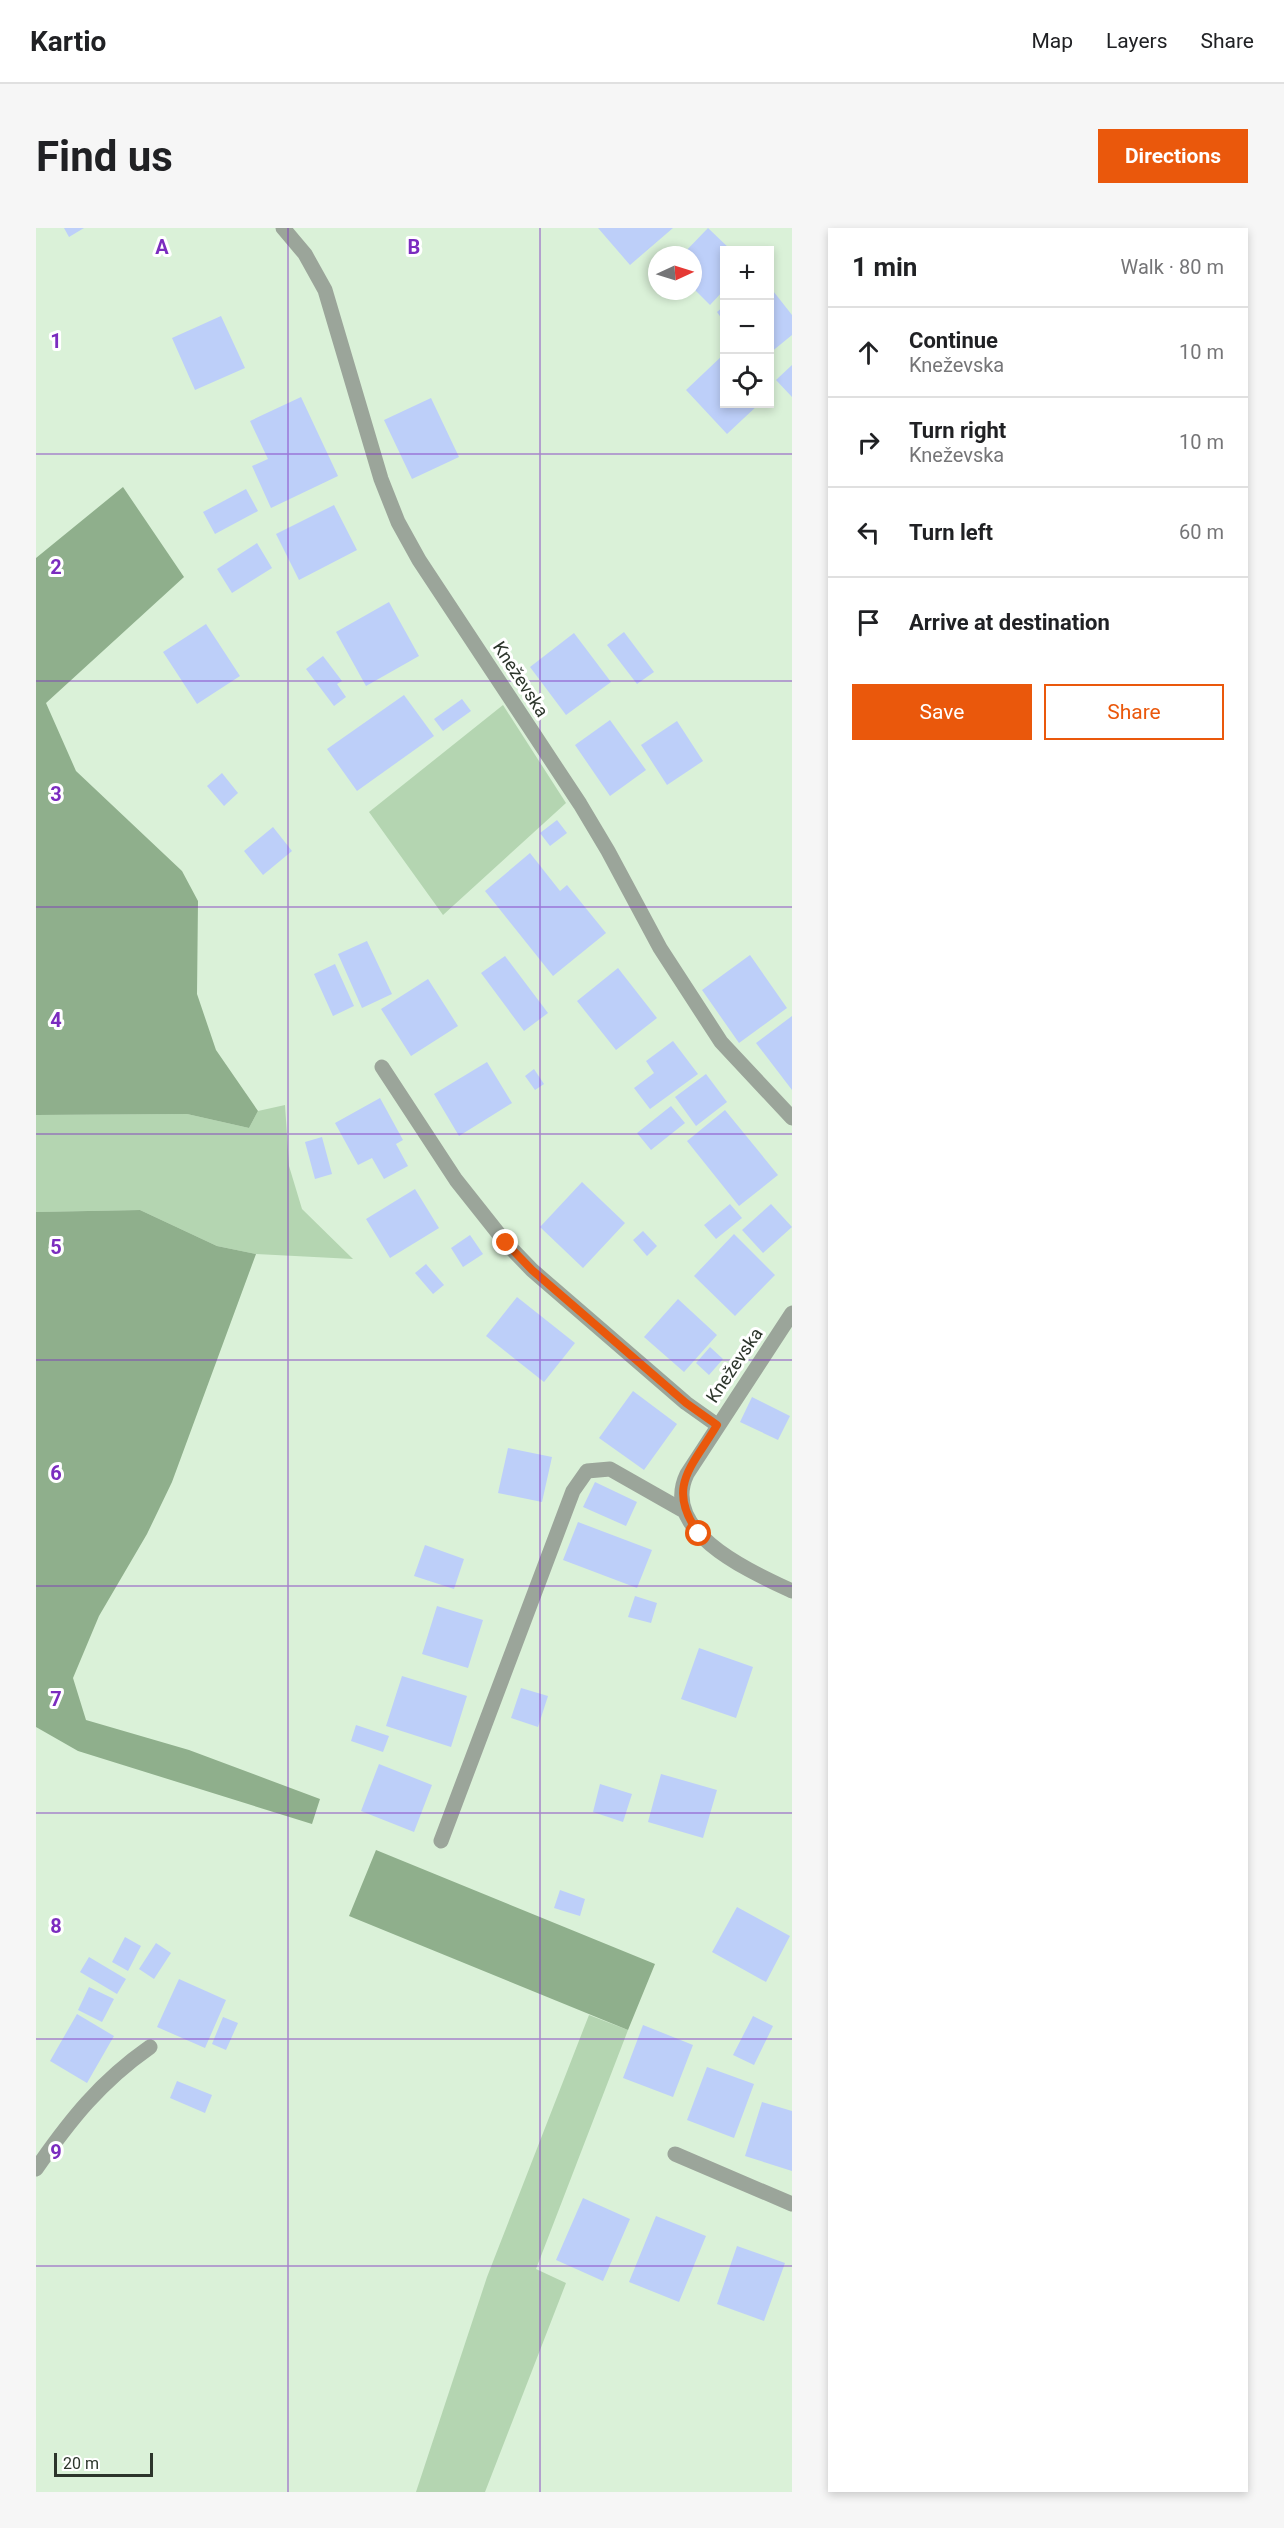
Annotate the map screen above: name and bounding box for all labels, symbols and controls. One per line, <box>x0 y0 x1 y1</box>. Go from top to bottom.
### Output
text: Kartio <box>30 25 106 58</box>
text: Map <box>1031 29 1073 53</box>
text: Layers <box>1106 29 1167 53</box>
text: Share <box>1200 29 1254 53</box>
button: Directions <box>1098 129 1248 183</box>
text: Find us <box>36 132 173 181</box>
text: A <box>155 235 169 259</box>
text: B <box>408 235 420 259</box>
north arrow <box>648 246 702 300</box>
map controls <box>720 246 774 408</box>
button: + <box>720 246 774 300</box>
text: 1 min <box>852 252 917 282</box>
text: Walk · 80 m <box>1121 255 1224 279</box>
button: − <box>720 300 774 354</box>
text: Continue <box>909 328 998 353</box>
text: 1 <box>50 329 62 353</box>
icon: ahead <box>852 336 885 369</box>
text: 10 m <box>1179 340 1224 364</box>
text: Kneževska <box>909 353 1004 377</box>
button: locate <box>720 354 774 408</box>
text: Turn right <box>909 418 1006 443</box>
icon: right <box>852 426 885 459</box>
text: 10 m <box>1179 430 1224 454</box>
text: Kneževska <box>909 443 1004 467</box>
icon: left <box>852 516 885 549</box>
text: Turn left <box>909 520 993 545</box>
text: 60 m <box>1179 520 1224 544</box>
text: 2 <box>50 555 62 579</box>
icon: arrive <box>852 606 885 639</box>
text: Arrive at destination <box>909 610 1110 635</box>
street label: Kneževska <box>489 637 553 721</box>
button: Save <box>852 684 1032 740</box>
button: Share <box>1044 684 1224 740</box>
text: 3 <box>50 782 62 806</box>
text: 4 <box>50 1008 62 1032</box>
route end <box>492 1229 518 1255</box>
text: 5 <box>50 1235 62 1259</box>
street label: Kneževska <box>701 1324 767 1406</box>
text: 6 <box>50 1461 62 1485</box>
route start <box>685 1520 711 1546</box>
text: 7 <box>50 1687 62 1711</box>
text: 8 <box>50 1914 62 1938</box>
text: 9 <box>50 2140 62 2164</box>
scale bar <box>54 2450 153 2478</box>
text: 20 m <box>63 2454 99 2473</box>

